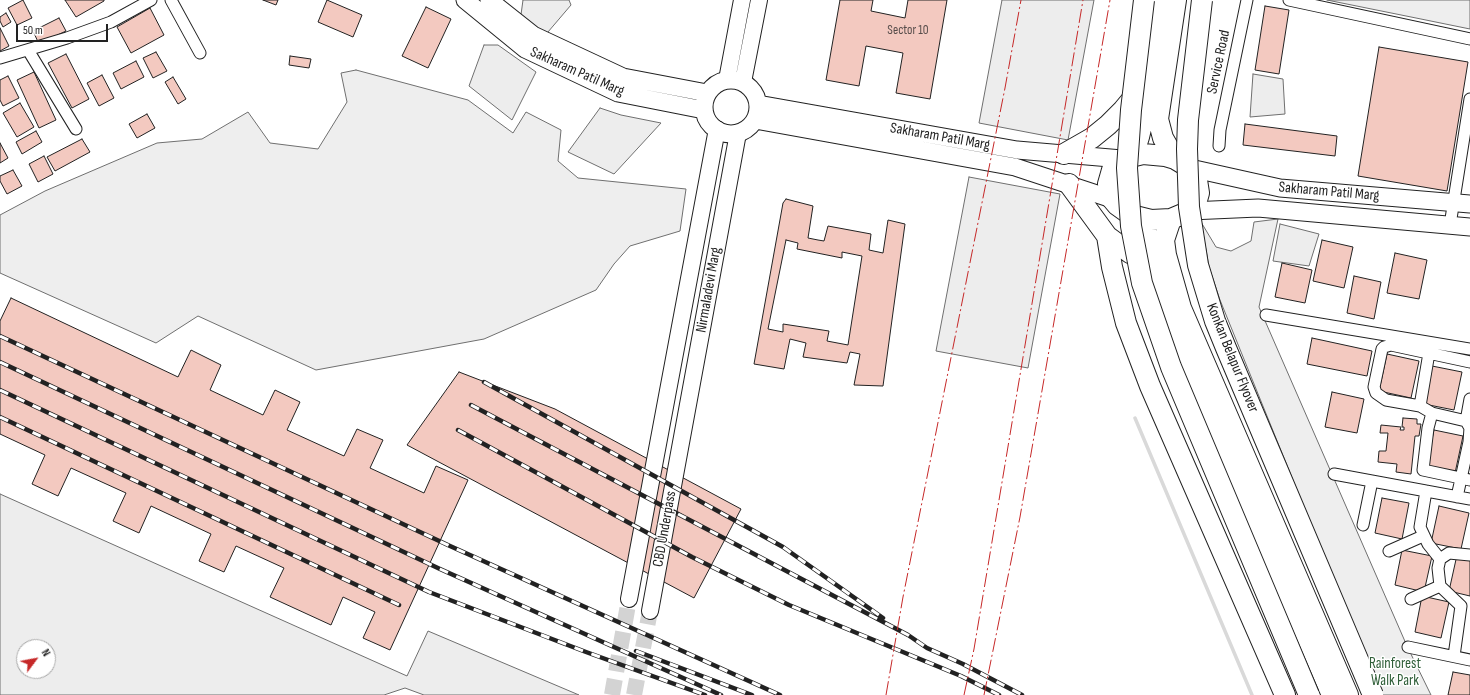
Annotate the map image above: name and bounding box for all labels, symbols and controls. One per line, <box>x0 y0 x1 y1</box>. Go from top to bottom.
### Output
scale bar <box>18 16 110 42</box>
text: 50 m <box>23 23 43 38</box>
house number: Sector 10 <box>887 23 929 39</box>
street label: Service Road <box>1203 28 1235 96</box>
street label: Sakharam Patil Marg <box>527 43 627 101</box>
street label: Sakharam Patil Marg <box>889 119 991 155</box>
street label: Sakharam Patil Marg <box>1278 179 1380 205</box>
street label: Nirmaladevi Marg <box>693 246 725 334</box>
street label: Konkan Belapur Flyover <box>1202 301 1262 415</box>
street label: CBD Underpass <box>649 490 681 568</box>
north arrow <box>16 639 56 679</box>
text: N <box>39 647 53 659</box>
park label: Rainforest Walk Park <box>1369 655 1421 690</box>

